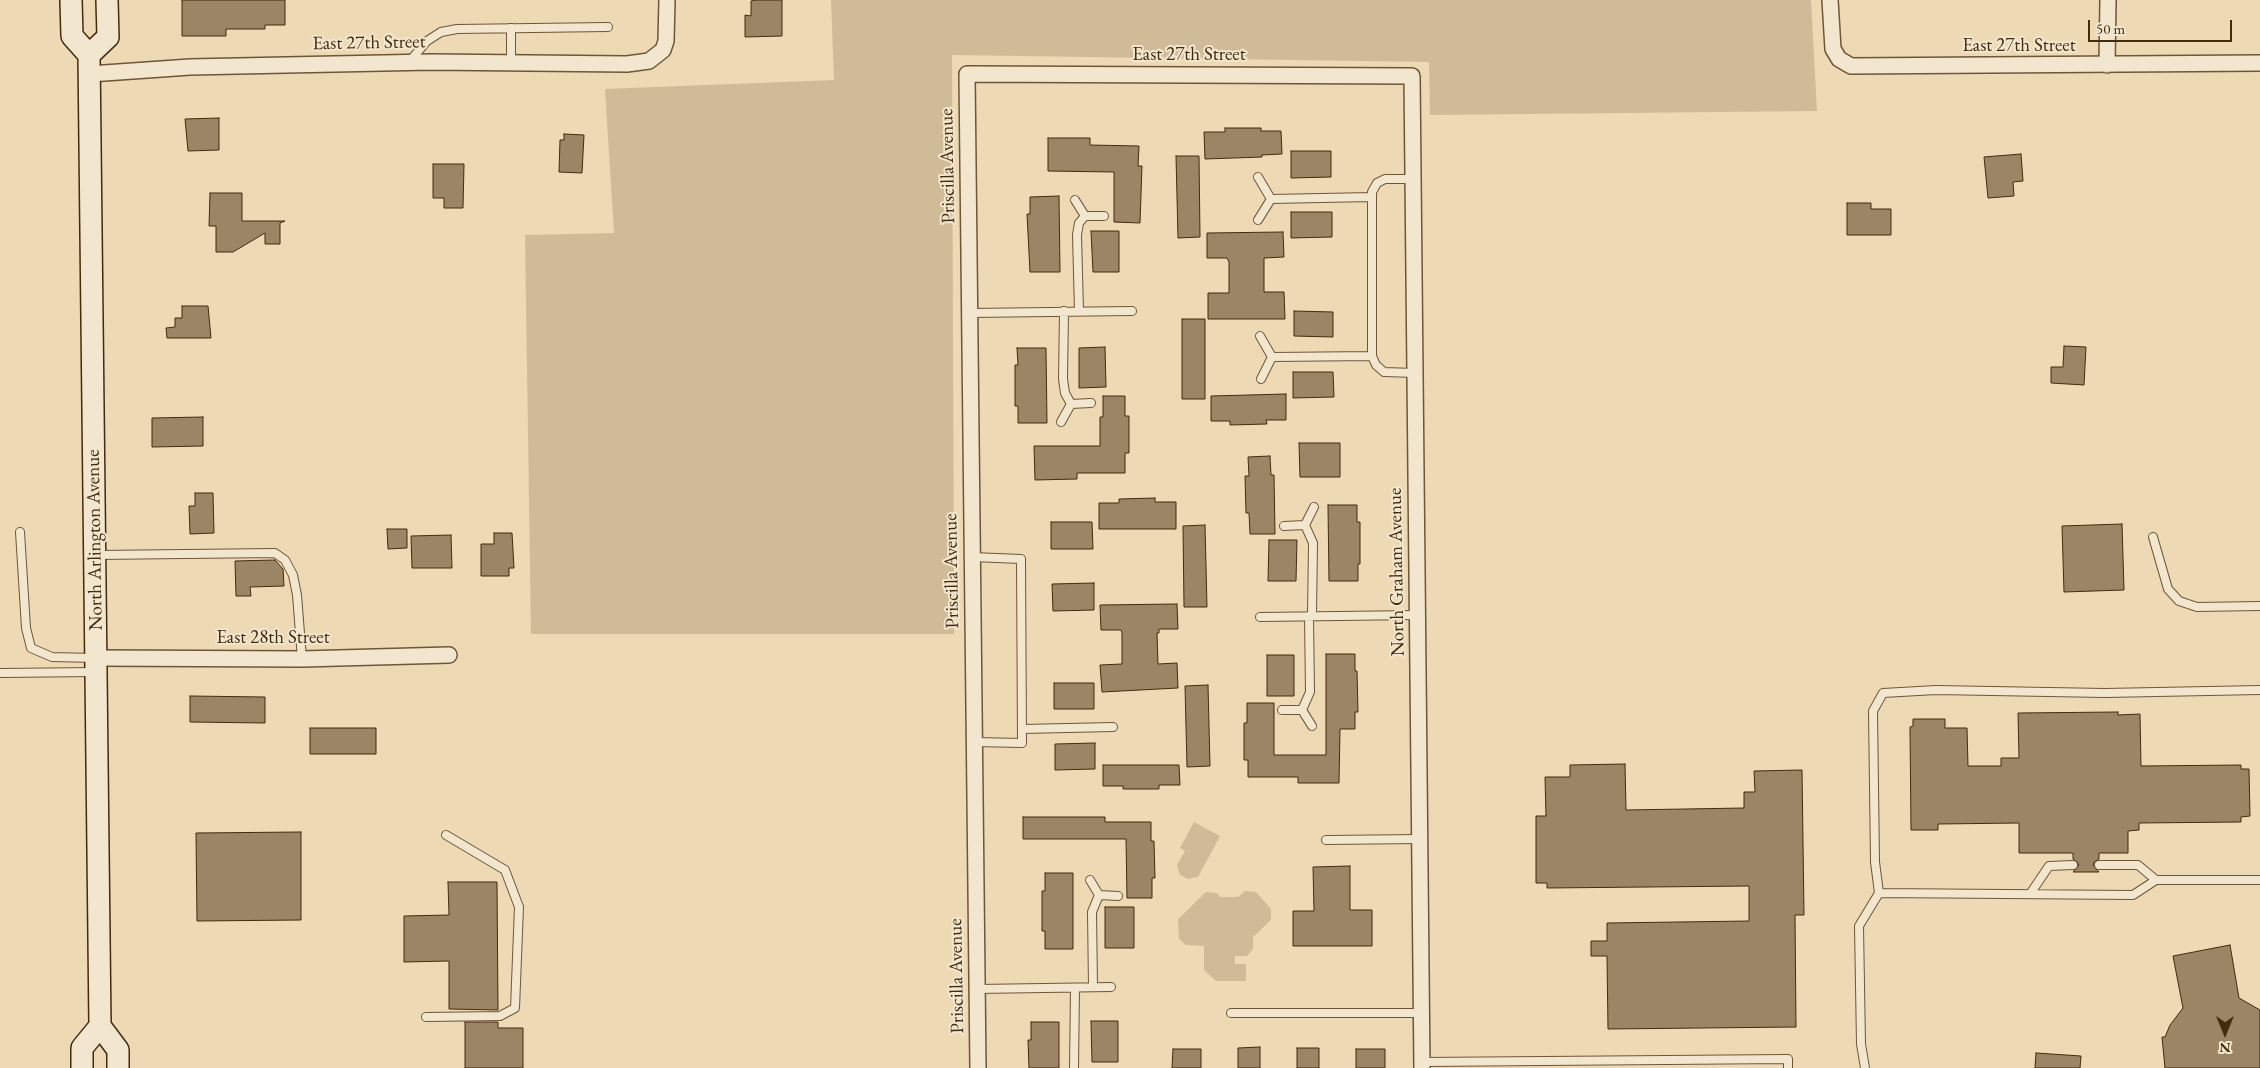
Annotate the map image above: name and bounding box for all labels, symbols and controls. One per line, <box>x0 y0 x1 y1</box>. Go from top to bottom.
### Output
scale bar <box>2090 10 2234 42</box>
text: 50 m <box>2096 19 2125 38</box>
street label: East 27th Street <box>312 31 426 55</box>
street label: East 27th Street <box>1962 35 2076 57</box>
street label: East 27th Street <box>1132 44 1246 66</box>
street label: Priscilla Avenue <box>936 108 960 224</box>
street label: North Arlington Avenue <box>82 449 108 631</box>
street label: North Graham Avenue <box>1384 488 1410 656</box>
street label: Priscilla Avenue <box>940 513 964 629</box>
street label: East 28th Street <box>216 627 330 649</box>
street label: Priscilla Avenue <box>945 918 969 1034</box>
north arrow <box>2200 1008 2250 1058</box>
text: N <box>2219 1039 2231 1057</box>

